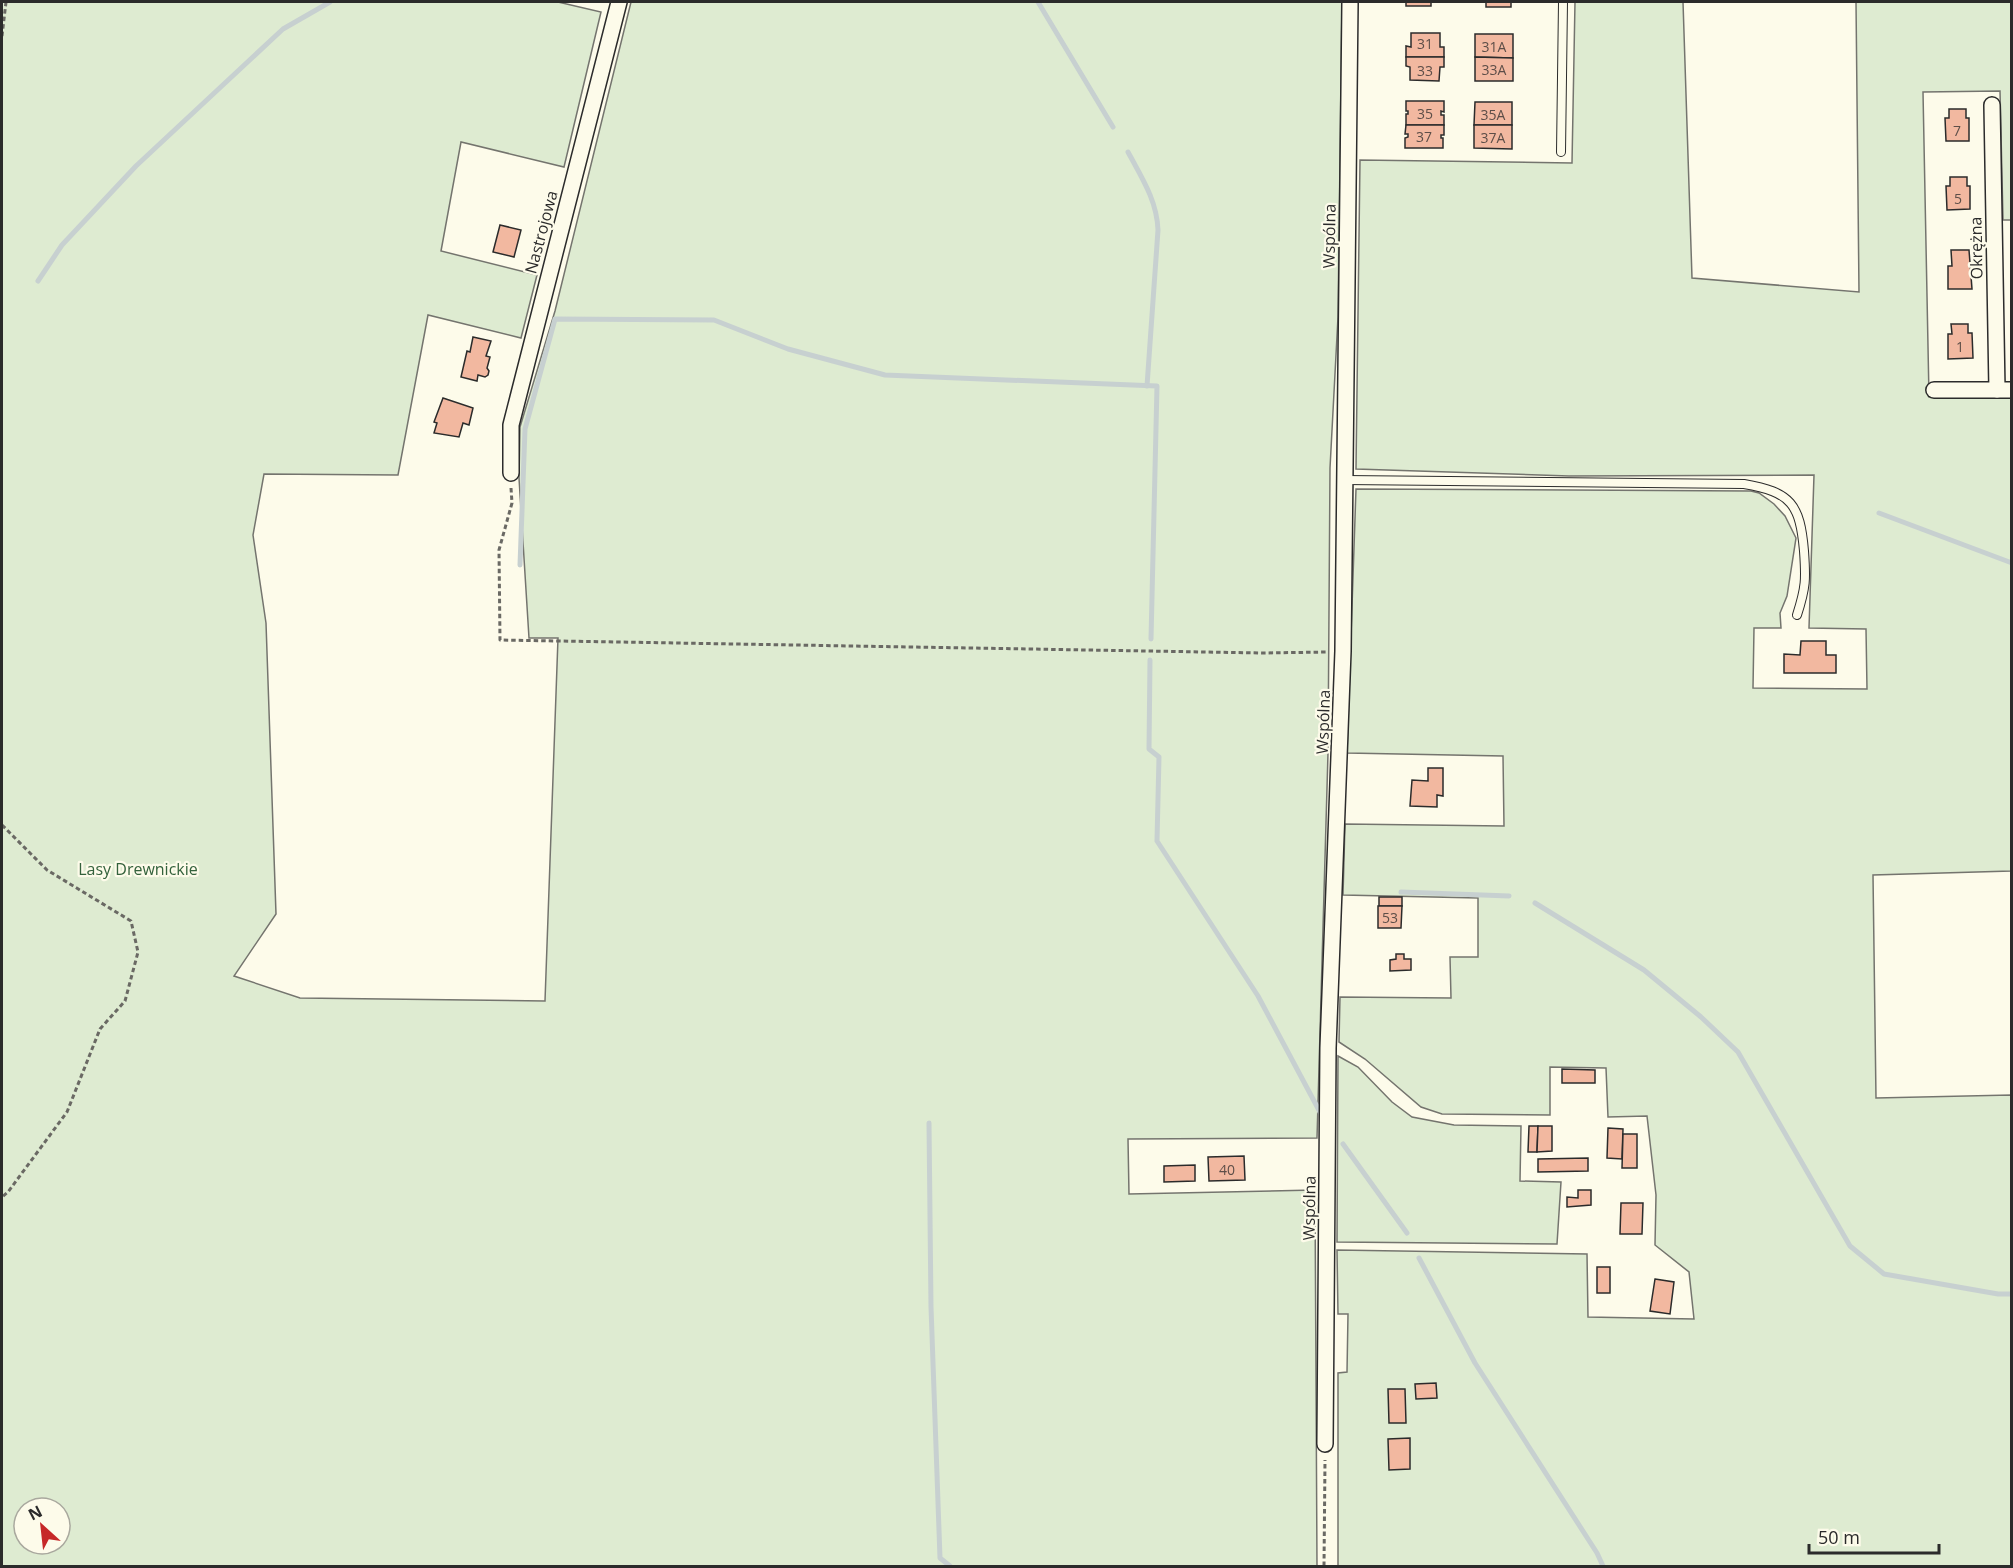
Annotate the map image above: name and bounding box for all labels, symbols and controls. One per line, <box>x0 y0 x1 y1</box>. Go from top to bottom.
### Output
house number: 31 <box>1417 34 1433 53</box>
house number: 31A <box>1482 37 1507 56</box>
house number: 33A <box>1482 60 1507 79</box>
house number: 33 <box>1417 61 1433 80</box>
house number: 35 <box>1417 104 1433 123</box>
house number: 35A <box>1481 105 1506 124</box>
house number: 7 <box>1953 121 1961 140</box>
house number: 37 <box>1416 127 1432 146</box>
house number: 37A <box>1481 128 1506 147</box>
street label: Nastrojowa <box>519 188 563 276</box>
house number: 5 <box>1954 189 1962 208</box>
street label: Wspólna <box>1317 204 1341 268</box>
street label: Okrężna <box>1964 217 1988 279</box>
house number: 1 <box>1956 337 1964 356</box>
street label: Wspólna <box>1311 689 1335 755</box>
park label: Lasy Drewnickie <box>78 858 198 880</box>
house number: 53 <box>1382 908 1398 927</box>
house number: 40 <box>1219 1160 1235 1179</box>
street label: Wspólna <box>1297 1176 1321 1240</box>
north arrow <box>12 1496 72 1556</box>
text: N <box>24 1500 46 1525</box>
scale bar <box>1809 1517 1940 1555</box>
text: 50 m <box>1818 1525 1860 1549</box>

